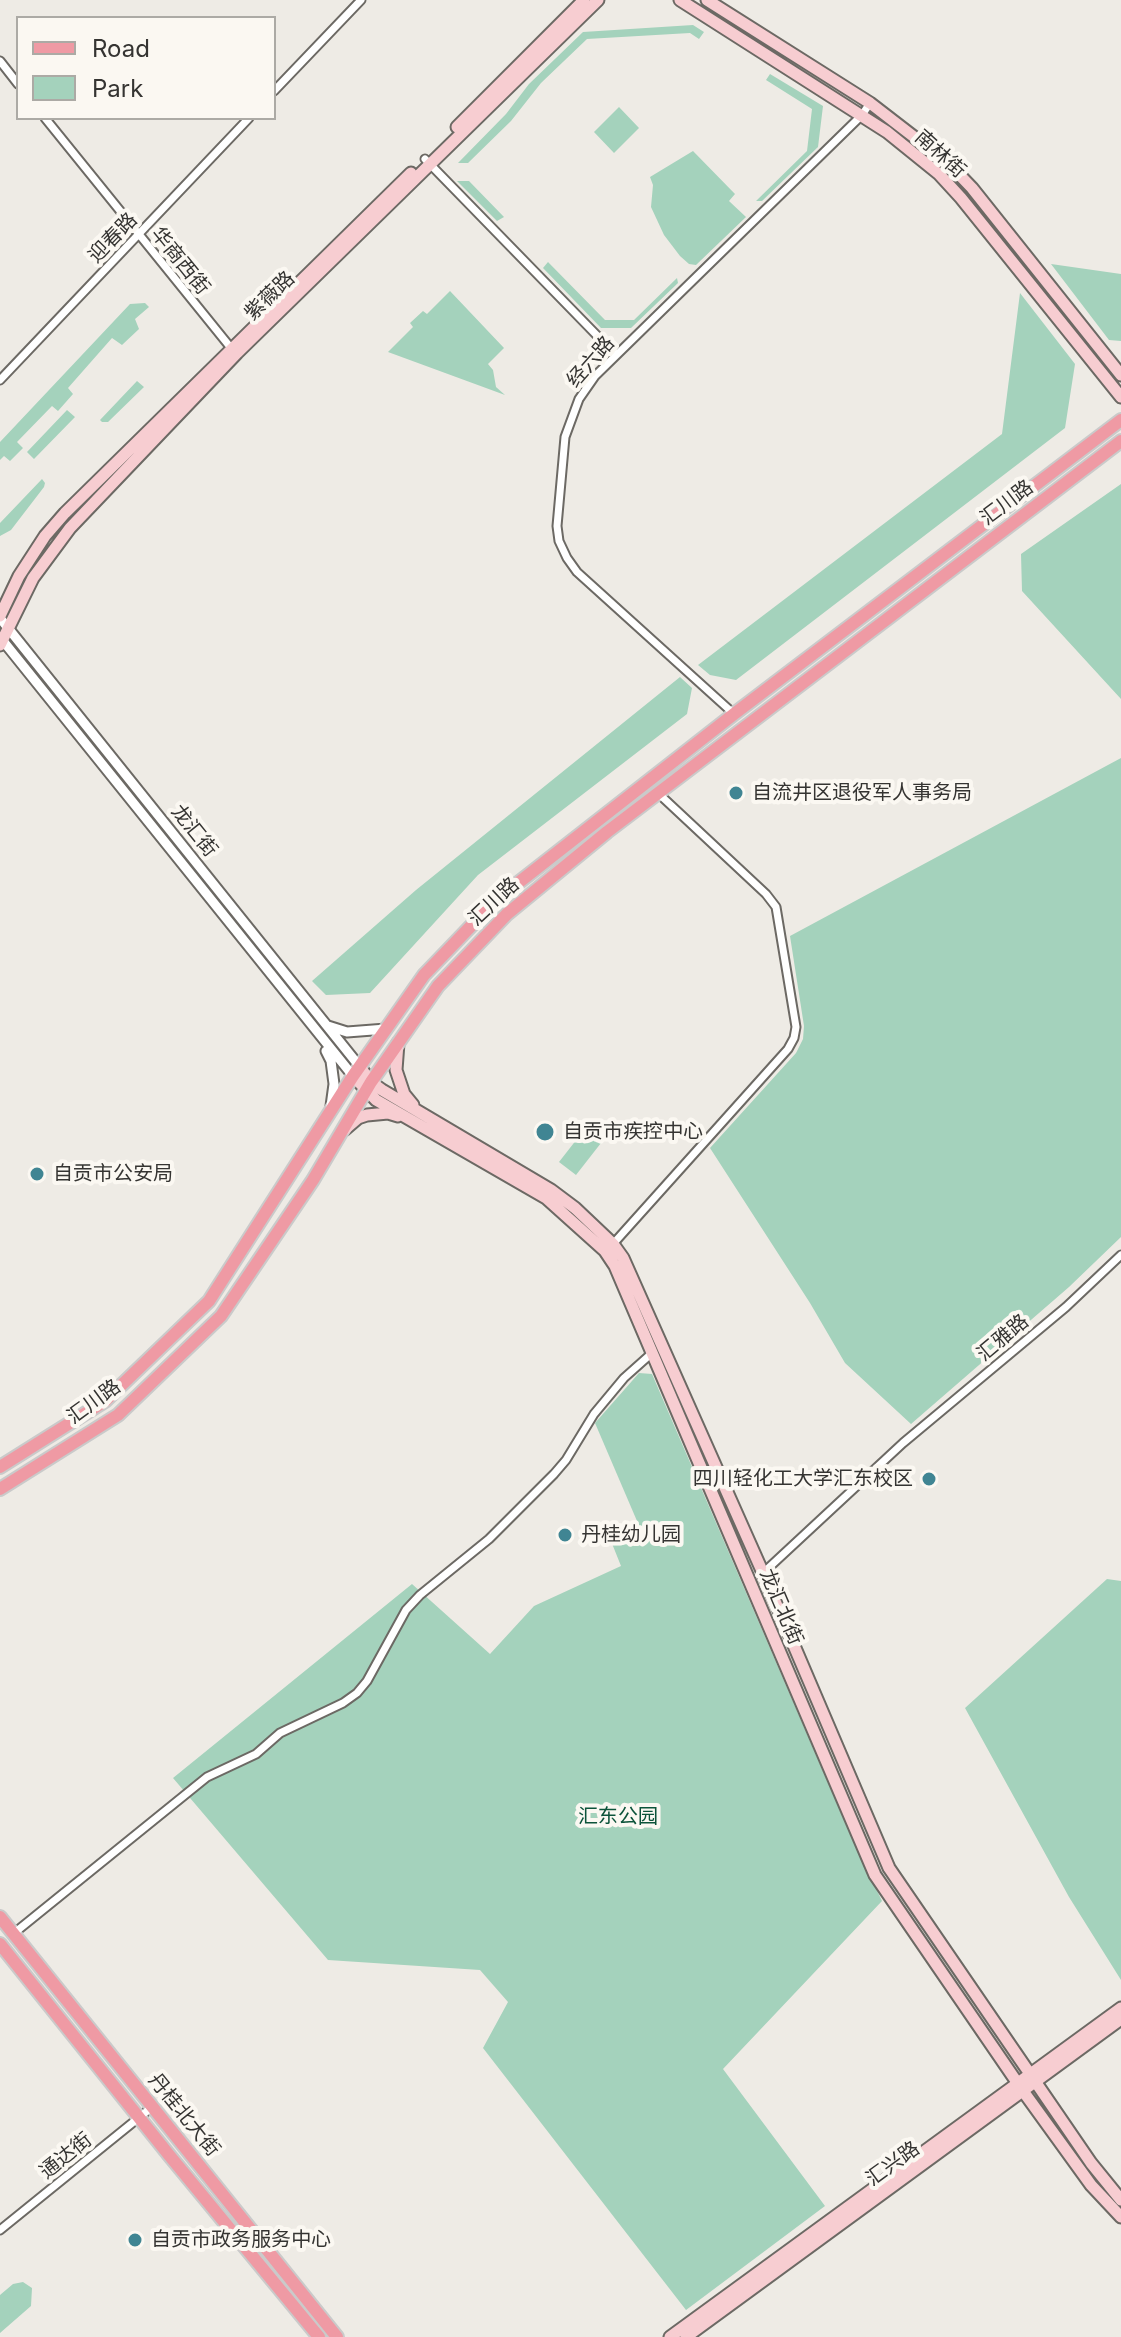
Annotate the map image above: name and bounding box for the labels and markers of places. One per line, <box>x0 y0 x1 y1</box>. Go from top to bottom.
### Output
place label: 自流井区退役军人事务局 <box>752 781 972 805</box>
marker: 自流井区退役军人事务局 <box>727 784 745 802</box>
place label: 自贡市疾控中心 <box>563 1120 703 1144</box>
marker: 自贡市疾控中心 <box>534 1121 556 1143</box>
place label: 自贡市公安局 <box>53 1162 173 1186</box>
marker: 自贡市公安局 <box>28 1165 46 1183</box>
place label: 四川轻化工大学汇东校区 <box>693 1467 913 1491</box>
marker: 四川轻化工大学汇东校区 <box>920 1470 938 1488</box>
place label: 丹桂幼儿园 <box>581 1523 681 1547</box>
marker: 丹桂幼儿园 <box>556 1526 574 1544</box>
place label: 自贡市政务服务中心 <box>151 2228 331 2252</box>
marker: 自贡市政务服务中心 <box>126 2231 144 2249</box>

